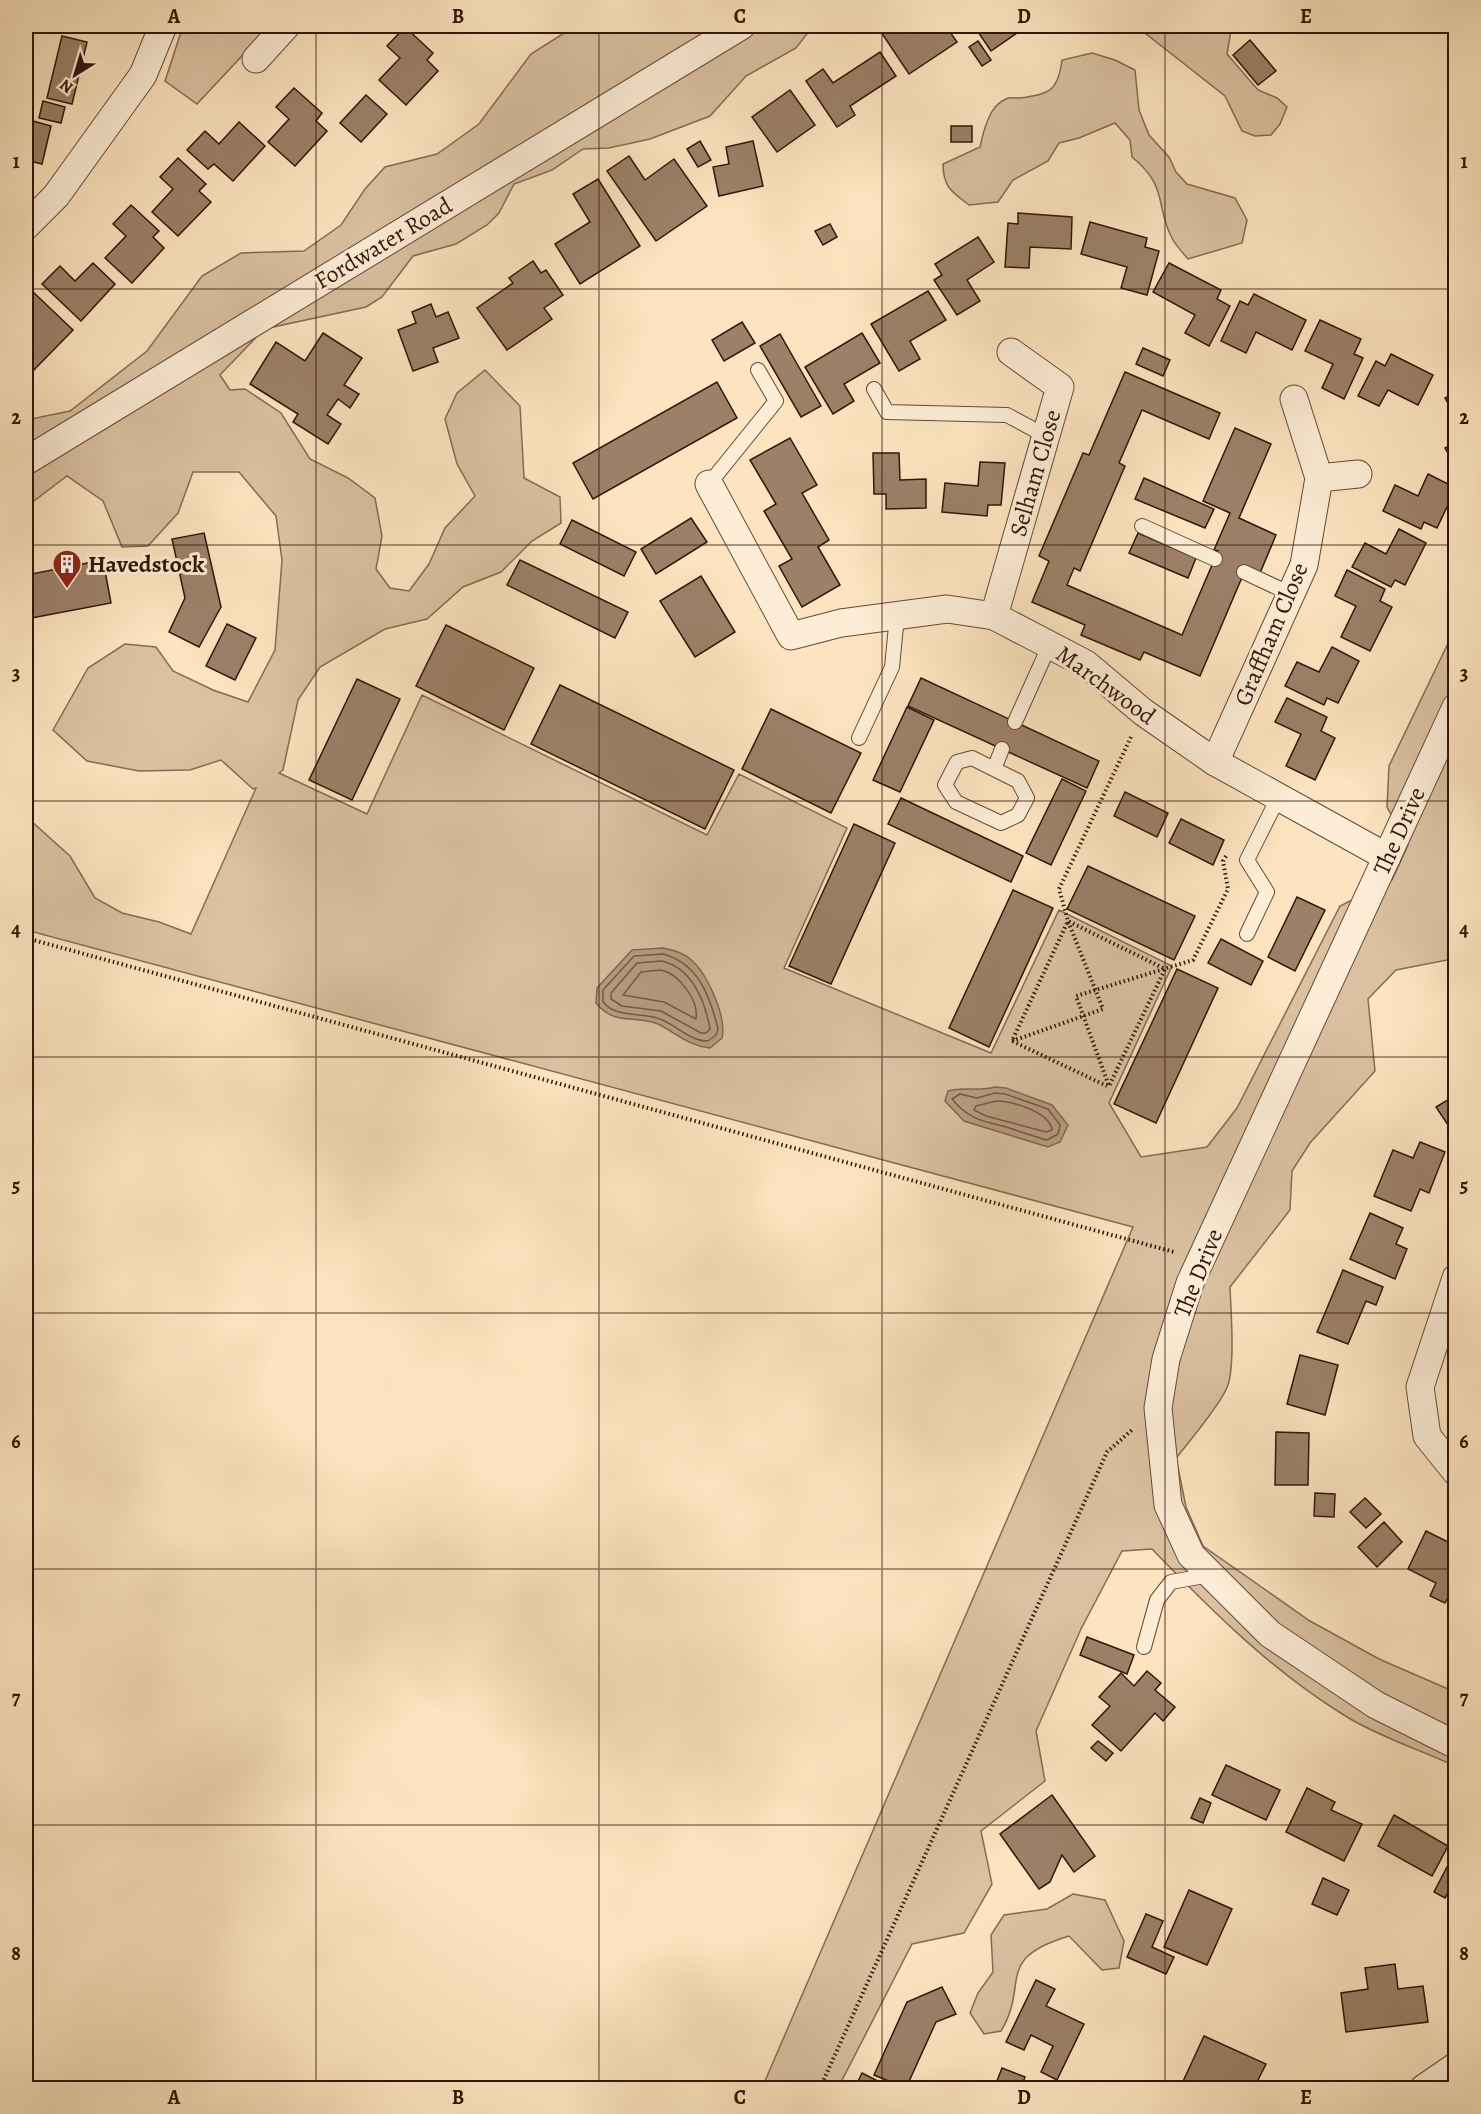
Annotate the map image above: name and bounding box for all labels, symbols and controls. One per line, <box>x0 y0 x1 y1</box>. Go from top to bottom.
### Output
text: A <box>167 3 181 30</box>
text: B <box>452 3 464 30</box>
text: C <box>734 3 746 30</box>
text: D <box>1017 3 1031 30</box>
text: E <box>1300 3 1312 30</box>
north arrow <box>45 45 105 105</box>
text: N <box>55 74 78 98</box>
text: 1 <box>12 148 20 175</box>
text: 1 <box>1460 148 1468 175</box>
street label: Fordwater Road <box>308 189 458 297</box>
text: 2 <box>11 404 21 431</box>
text: 2 <box>1459 404 1469 431</box>
street label: Selham Close <box>1002 406 1068 540</box>
building icon: Havedstock <box>51 548 83 590</box>
place label: Havedstock <box>88 548 205 580</box>
street label: Graffham Close <box>1226 557 1316 711</box>
street label: Marchwood <box>1050 638 1162 732</box>
text: 3 <box>12 660 20 687</box>
text: 3 <box>1460 660 1468 687</box>
street label: The Drive <box>1365 782 1433 880</box>
text: 4 <box>11 916 21 943</box>
text: 4 <box>1459 916 1469 943</box>
text: 5 <box>12 1172 20 1199</box>
text: 5 <box>1460 1172 1468 1199</box>
street label: The Drive <box>1166 1224 1230 1322</box>
text: 6 <box>11 1428 21 1455</box>
text: 6 <box>1459 1428 1469 1455</box>
text: 7 <box>12 1684 21 1711</box>
text: 7 <box>1460 1684 1469 1711</box>
text: 8 <box>11 1940 21 1967</box>
text: 8 <box>1459 1940 1469 1967</box>
text: A <box>167 2084 181 2111</box>
text: B <box>452 2084 464 2111</box>
text: C <box>734 2084 746 2111</box>
text: D <box>1017 2084 1031 2111</box>
text: E <box>1300 2084 1312 2111</box>

